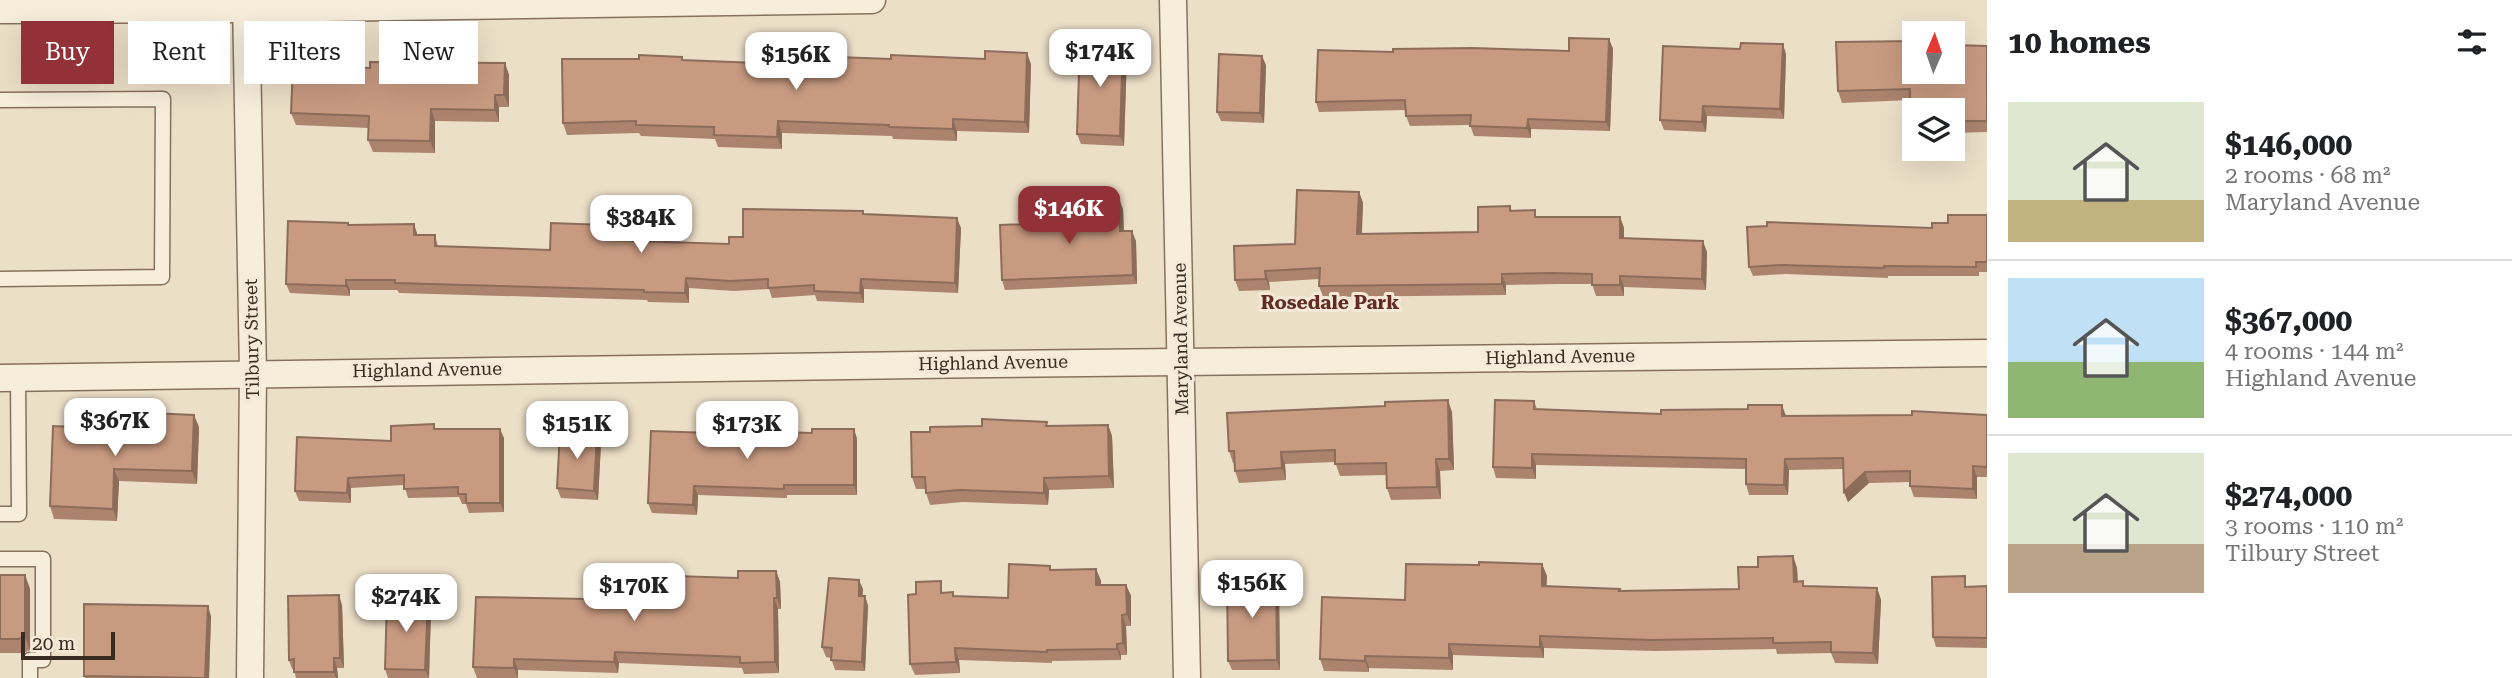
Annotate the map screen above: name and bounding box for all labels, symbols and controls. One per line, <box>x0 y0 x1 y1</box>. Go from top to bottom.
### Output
chip: Buy <box>21 21 114 84</box>
chip: Rent <box>128 21 230 84</box>
chip: Filters <box>244 21 365 84</box>
chip: New <box>379 21 478 84</box>
north arrow <box>1902 21 1965 84</box>
map controls <box>1902 21 1965 161</box>
icon: filters <box>2453 23 2491 61</box>
text: 10 homes <box>2008 25 2151 60</box>
pin: $174K <box>1051 29 1149 89</box>
pin: $156K <box>747 32 845 92</box>
text: $174K <box>1065 38 1135 65</box>
text: $156K <box>761 41 831 68</box>
button: layers <box>1902 98 1965 161</box>
text: $146,000 <box>2225 127 2352 162</box>
icon: home <box>2064 130 2148 214</box>
text: 2 rooms · 68 m² <box>2225 162 2391 189</box>
pin: $146K <box>1020 187 1118 246</box>
text: Maryland Avenue <box>2225 189 2420 216</box>
text: $146K <box>1034 195 1104 222</box>
pin: $384K <box>592 196 690 255</box>
text: $384K <box>606 204 676 231</box>
street label: Maryland Avenue <box>1169 262 1192 416</box>
street label: Tilbury Street <box>240 278 263 400</box>
district label: Rosedale Park <box>1261 291 1399 314</box>
text: $367,000 <box>2225 303 2352 338</box>
icon: home <box>2064 306 2148 390</box>
text: 4 rooms · 144 m² <box>2225 338 2403 365</box>
street label: Highland Avenue <box>1485 345 1635 368</box>
street label: Highland Avenue <box>918 351 1068 374</box>
street label: Highland Avenue <box>352 358 502 381</box>
text: Highland Avenue <box>2225 365 2417 392</box>
pin: $367K <box>66 398 164 458</box>
pin: $151K <box>528 402 626 461</box>
pin: $173K <box>698 402 796 461</box>
text: $367K <box>80 407 150 434</box>
text: $151K <box>542 410 612 437</box>
text: $173K <box>712 410 782 437</box>
text: $274,000 <box>2225 478 2352 513</box>
icon: home <box>2064 481 2148 565</box>
text: 3 rooms · 110 m² <box>2225 513 2403 540</box>
text: Tilbury Street <box>2225 540 2379 567</box>
pin: $156K <box>1203 560 1301 620</box>
pin: $170K <box>585 564 683 623</box>
text: $156K <box>1217 569 1287 596</box>
text: $170K <box>599 572 669 599</box>
pin: $274K <box>357 574 455 634</box>
text: $274K <box>371 583 441 610</box>
scale bar <box>21 629 116 661</box>
text: 20 m <box>32 632 75 655</box>

